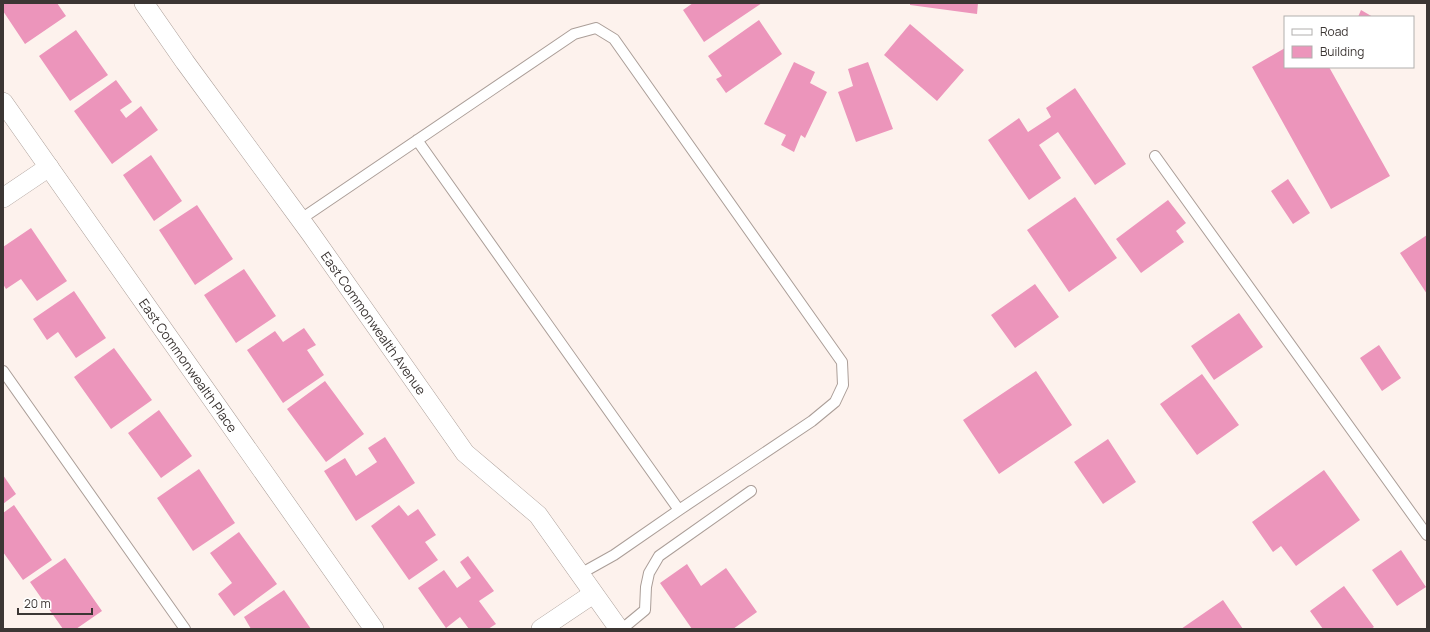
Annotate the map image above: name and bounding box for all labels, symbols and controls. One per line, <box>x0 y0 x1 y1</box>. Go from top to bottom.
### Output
legend <box>1284 16 1414 68</box>
text: Road <box>1320 23 1348 40</box>
text: Building <box>1320 43 1364 60</box>
street label: East Commonwealth Avenue <box>317 248 431 399</box>
street label: East Commonwealth Place <box>135 295 242 436</box>
scale bar <box>18 590 92 616</box>
text: 20 m <box>24 595 51 612</box>

